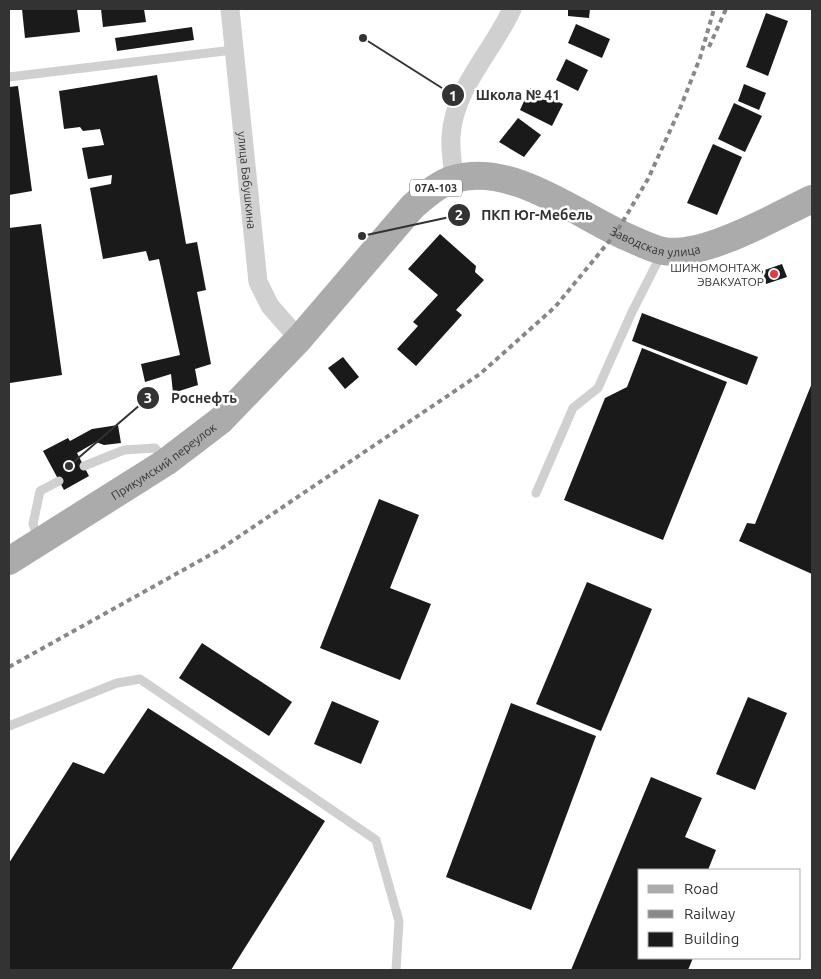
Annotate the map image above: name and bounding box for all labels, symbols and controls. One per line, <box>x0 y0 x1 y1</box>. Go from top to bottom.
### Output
callout: Школа № 41 <box>441 81 570 110</box>
text: 1 <box>449 87 457 104</box>
text: Школа № 41 <box>476 87 560 103</box>
street label: улица Бабушкина <box>236 131 259 230</box>
road number: 07А-103 <box>410 180 462 197</box>
callout: ПКП Юг-Мебель <box>446 201 603 230</box>
text: 2 <box>455 206 463 223</box>
text: ПКП Юг-Мебель <box>481 207 593 223</box>
street label: Заводская улица <box>608 224 701 258</box>
place label: ШИНОМОНТАЖ, ЭВАКУАТОР <box>670 261 764 288</box>
marker: ШИНОМОНТАЖ, ЭВАКУАТОР <box>768 268 780 280</box>
callout: Роснефть <box>136 383 247 412</box>
text: 3 <box>144 389 152 406</box>
text: Роснефть <box>171 390 237 406</box>
street label: Прикумский переулок <box>108 420 218 502</box>
legend <box>638 869 801 959</box>
text: Road <box>684 880 719 897</box>
text: Railway <box>684 905 735 922</box>
text: Building <box>684 930 739 947</box>

